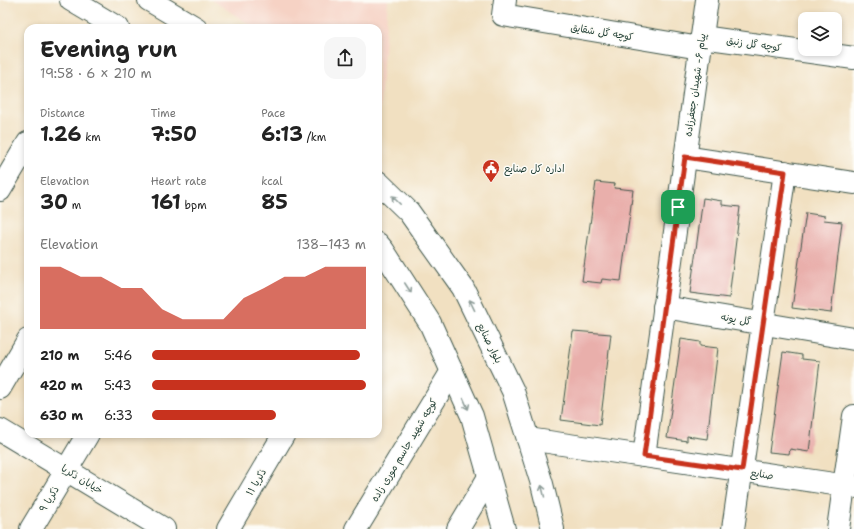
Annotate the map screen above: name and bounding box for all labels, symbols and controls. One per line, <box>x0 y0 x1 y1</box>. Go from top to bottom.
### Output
map controls <box>798 12 842 56</box>
button: layers <box>798 12 842 56</box>
street label: کوچه گل شقایق <box>570 21 634 43</box>
street label: پیام ۶- شهیدان جعفرزاده <box>681 32 710 138</box>
street label: کوچه گل زنبق <box>726 34 782 54</box>
text: Evening run <box>40 35 177 64</box>
button: share <box>324 37 366 79</box>
text: 19:58 · 6 × 210 m <box>40 65 152 82</box>
text: Distance <box>40 106 85 121</box>
text: Time <box>151 106 176 121</box>
text: Pace <box>261 106 286 121</box>
text: 1.26 <box>40 121 81 147</box>
text: 7:50 <box>151 121 197 147</box>
text: 6:13 <box>261 121 303 147</box>
text: km <box>81 130 101 145</box>
text: /km <box>303 130 326 145</box>
public building icon: اداره کل صنایع <box>481 158 501 183</box>
place label: اداره کل صنایع <box>504 162 564 177</box>
text: Elevation <box>40 174 89 189</box>
text: Heart rate <box>151 174 207 189</box>
text: kcal <box>261 174 283 189</box>
text: 30 <box>40 189 68 215</box>
text: 161 <box>151 189 181 215</box>
text: 85 <box>261 189 288 215</box>
pin <box>661 190 695 224</box>
one-way arrow <box>391 195 401 205</box>
icon: arrive <box>667 196 689 218</box>
text: m <box>68 198 81 213</box>
text: bpm <box>181 198 207 213</box>
text: Elevation <box>40 236 98 253</box>
text: 138–143 m <box>296 236 366 253</box>
one-way arrow <box>404 282 412 294</box>
one-way arrow <box>467 299 475 311</box>
street label: گل پونه <box>720 310 752 328</box>
street label: بلوار صنایع <box>473 321 505 366</box>
text: 210 m <box>40 347 79 364</box>
text: 5:46 <box>104 347 132 364</box>
text: 420 m <box>40 377 83 394</box>
text: 5:43 <box>104 377 132 394</box>
street label: کوچه شهید جاسم موری زاده <box>368 396 441 505</box>
one-way arrow <box>463 397 470 409</box>
text: 630 m <box>40 407 83 424</box>
text: 6:33 <box>104 407 133 424</box>
street label: خیابان ذکریا <box>59 462 105 497</box>
street label: ذکریا ۱۱ <box>243 466 269 498</box>
street label: صنایع <box>749 466 774 484</box>
street label: ذکریا ۹ <box>36 484 62 514</box>
one-way arrow <box>539 485 547 498</box>

